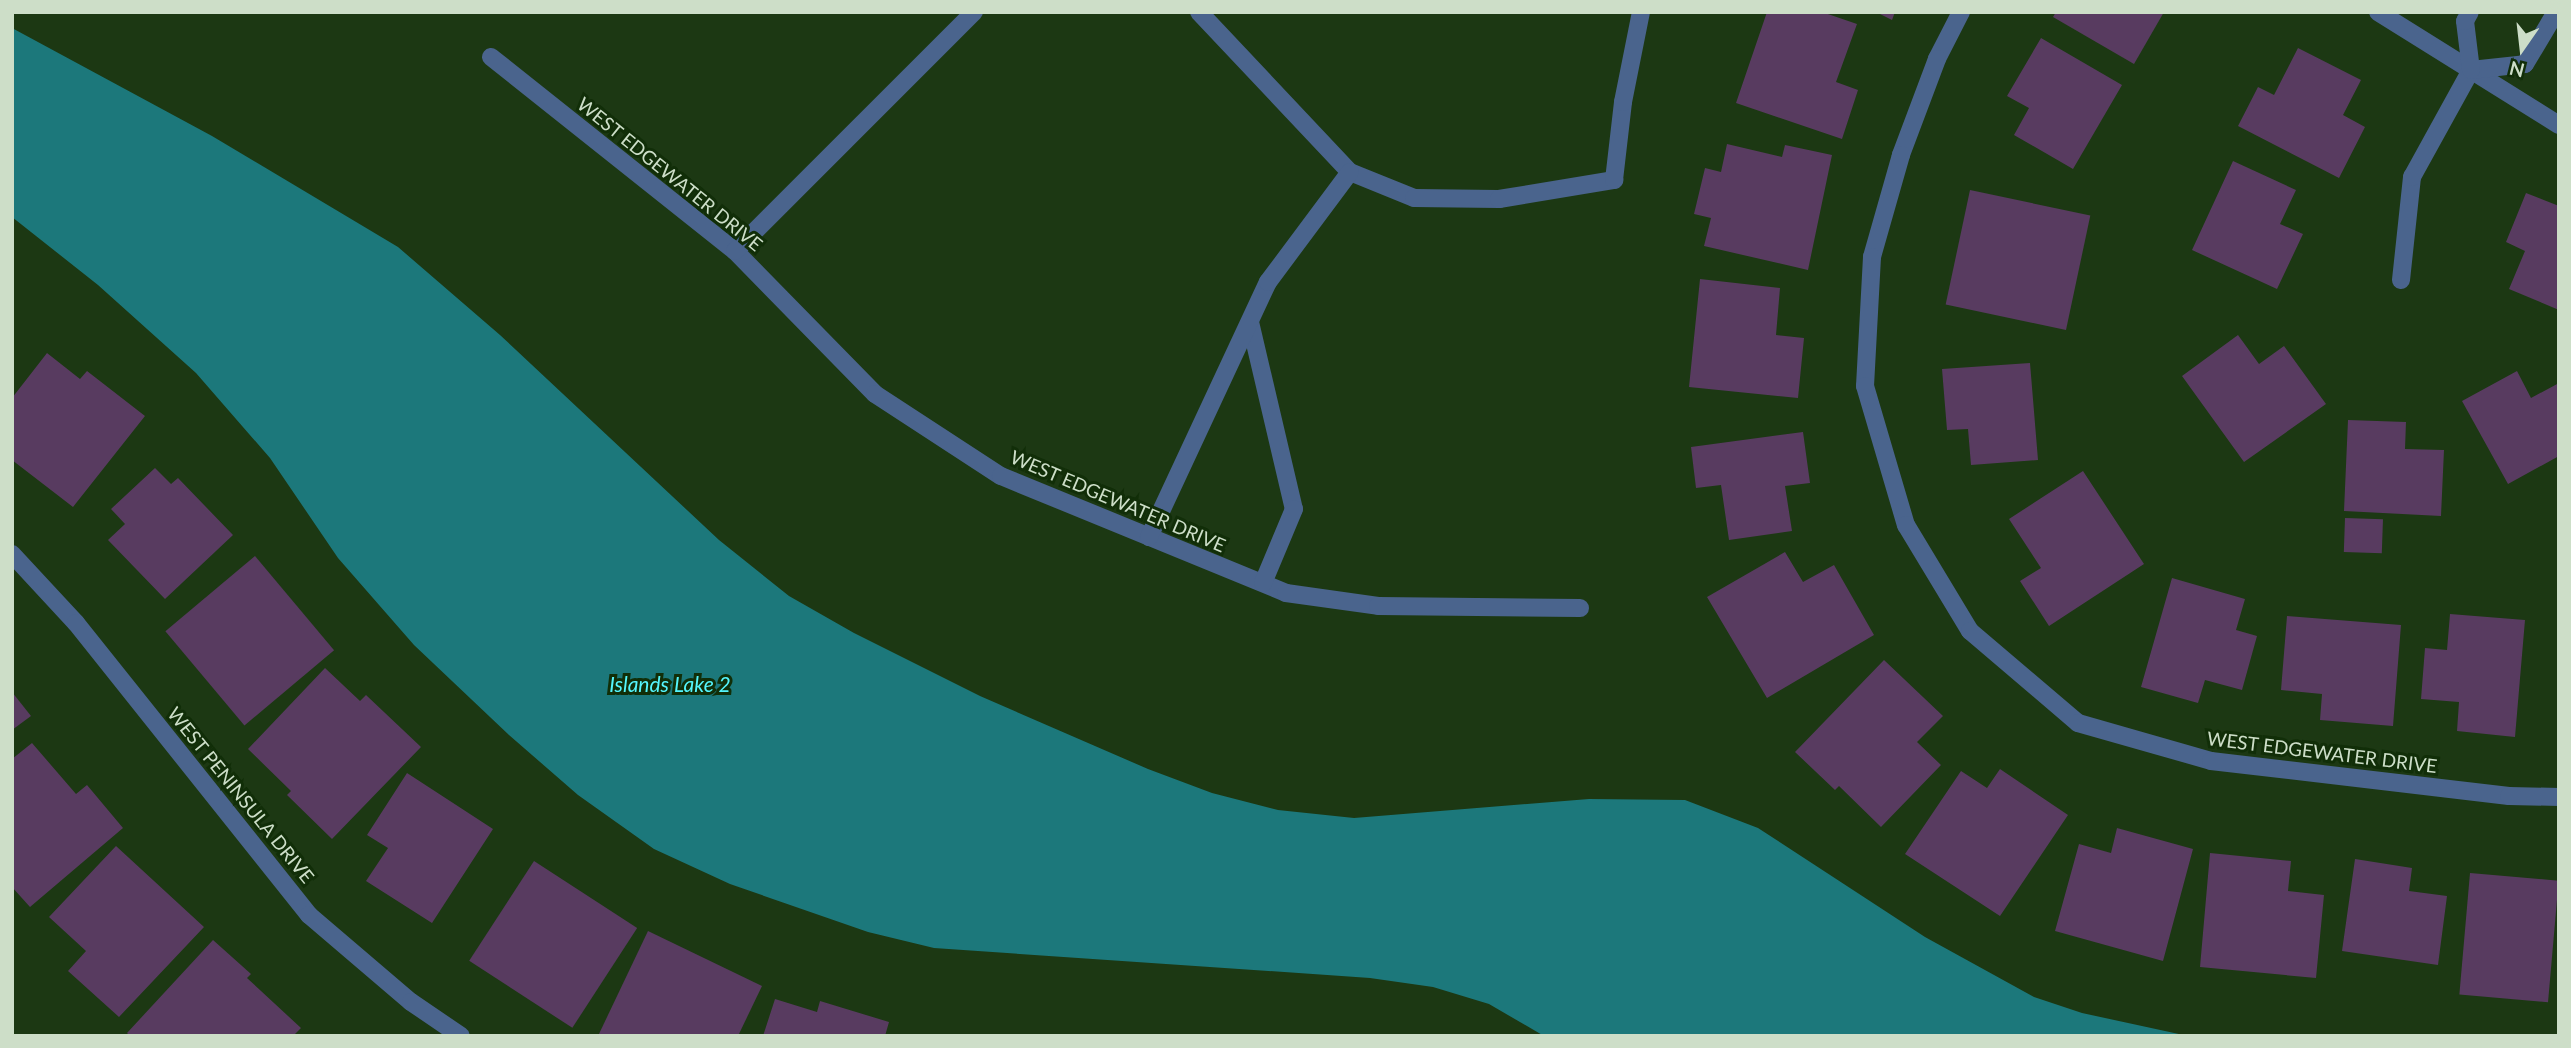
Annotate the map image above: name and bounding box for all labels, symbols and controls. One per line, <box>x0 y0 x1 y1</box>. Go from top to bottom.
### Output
north arrow <box>2487 14 2557 84</box>
text: N <box>2507 57 2527 83</box>
street label: WEST EDGEWATER DRIVE <box>573 92 767 256</box>
street label: WEST EDGEWATER DRIVE <box>1007 445 1229 557</box>
water label: Islands Lake 2 <box>609 671 731 697</box>
street label: WEST PENINSULA DRIVE <box>163 702 319 888</box>
street label: WEST EDGEWATER DRIVE <box>2205 727 2439 777</box>

